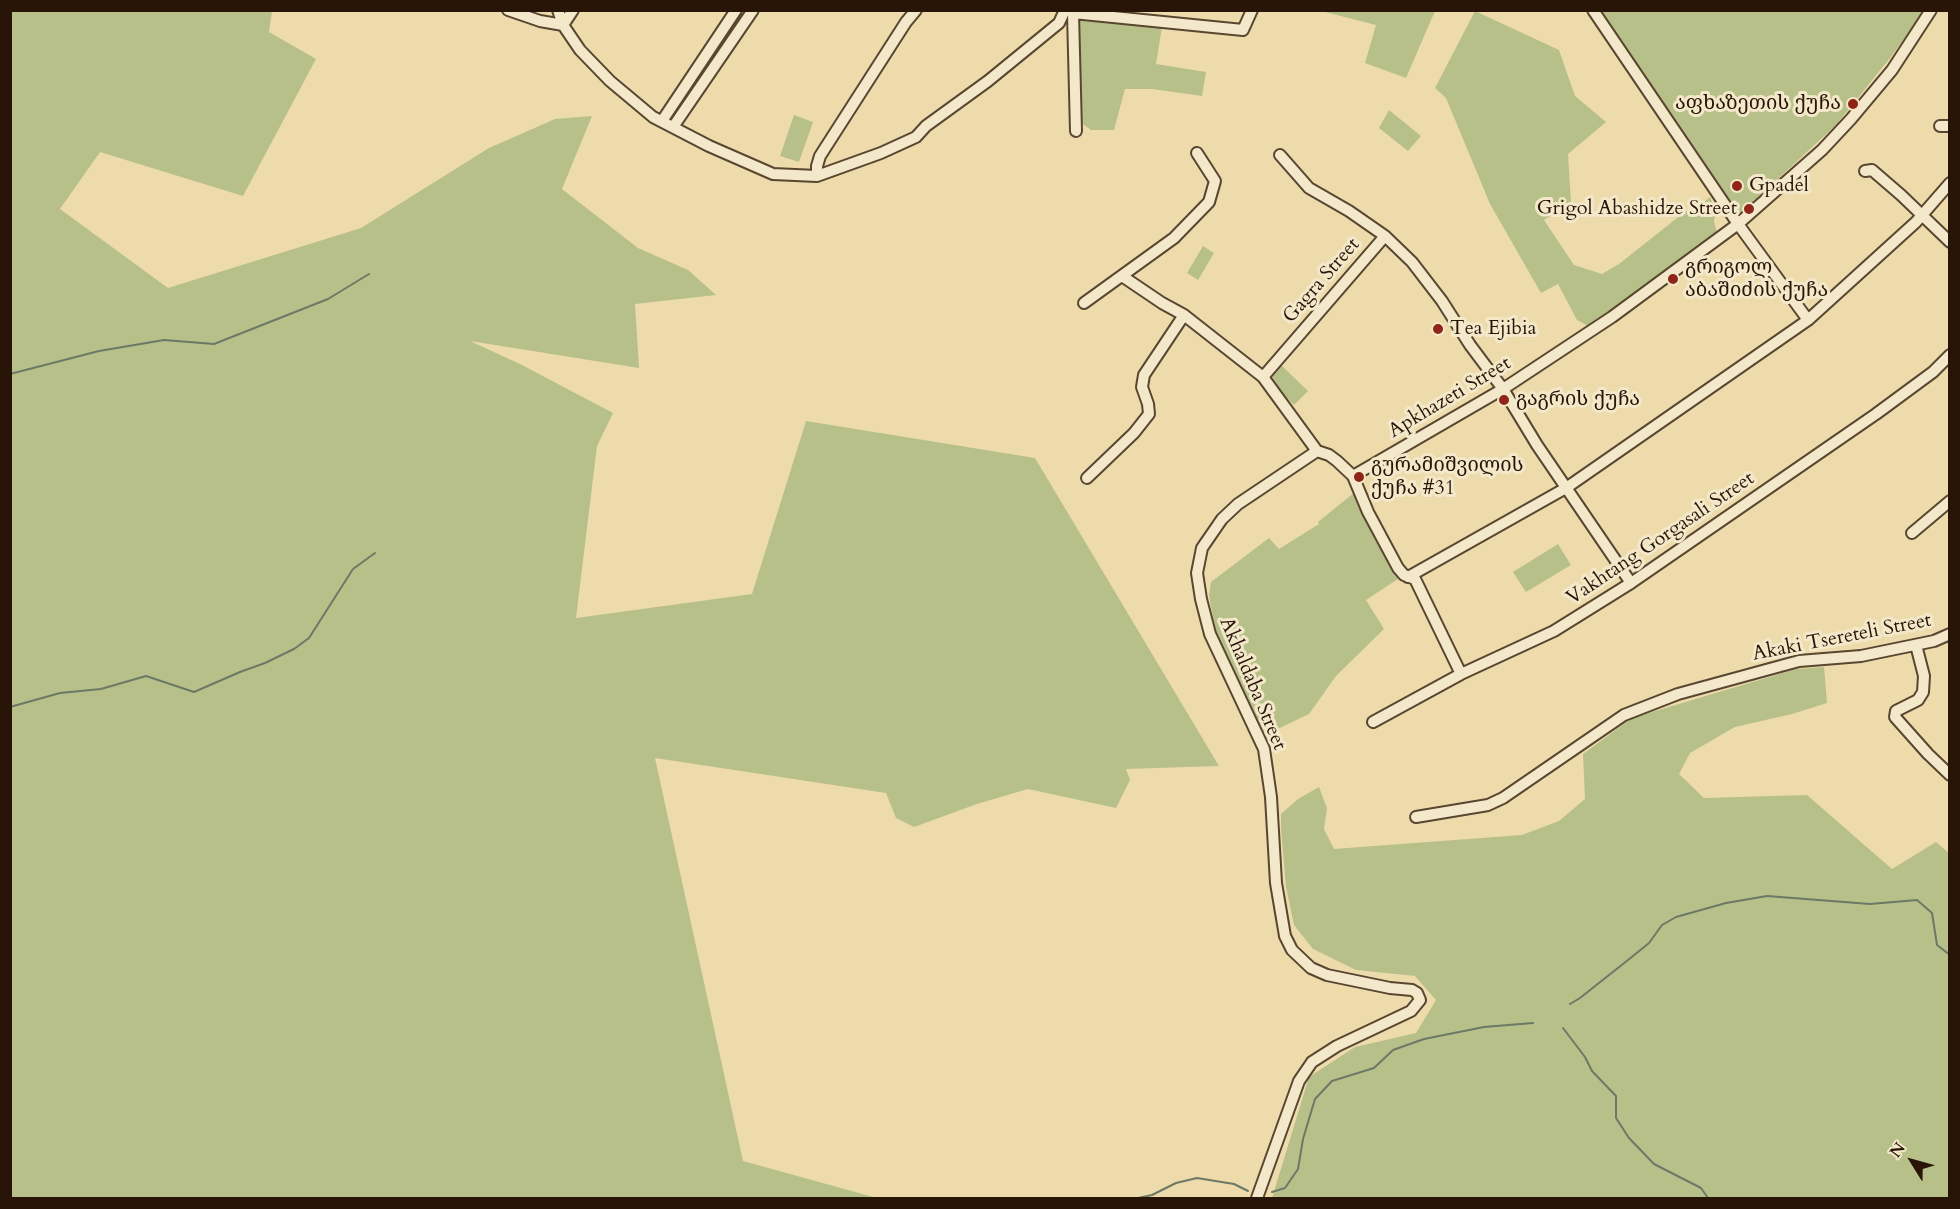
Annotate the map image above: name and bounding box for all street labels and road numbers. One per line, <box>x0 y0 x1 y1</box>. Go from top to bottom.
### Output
street label: Gagra Street <box>1278 233 1366 329</box>
street label: Apkhazeti Street <box>1384 352 1516 444</box>
street label: Vakhtang Gorgasali Street <box>1563 467 1759 611</box>
street label: Akaki Tsereteli Street <box>1751 609 1933 667</box>
street label: Akhaldaba Street <box>1213 614 1291 754</box>

